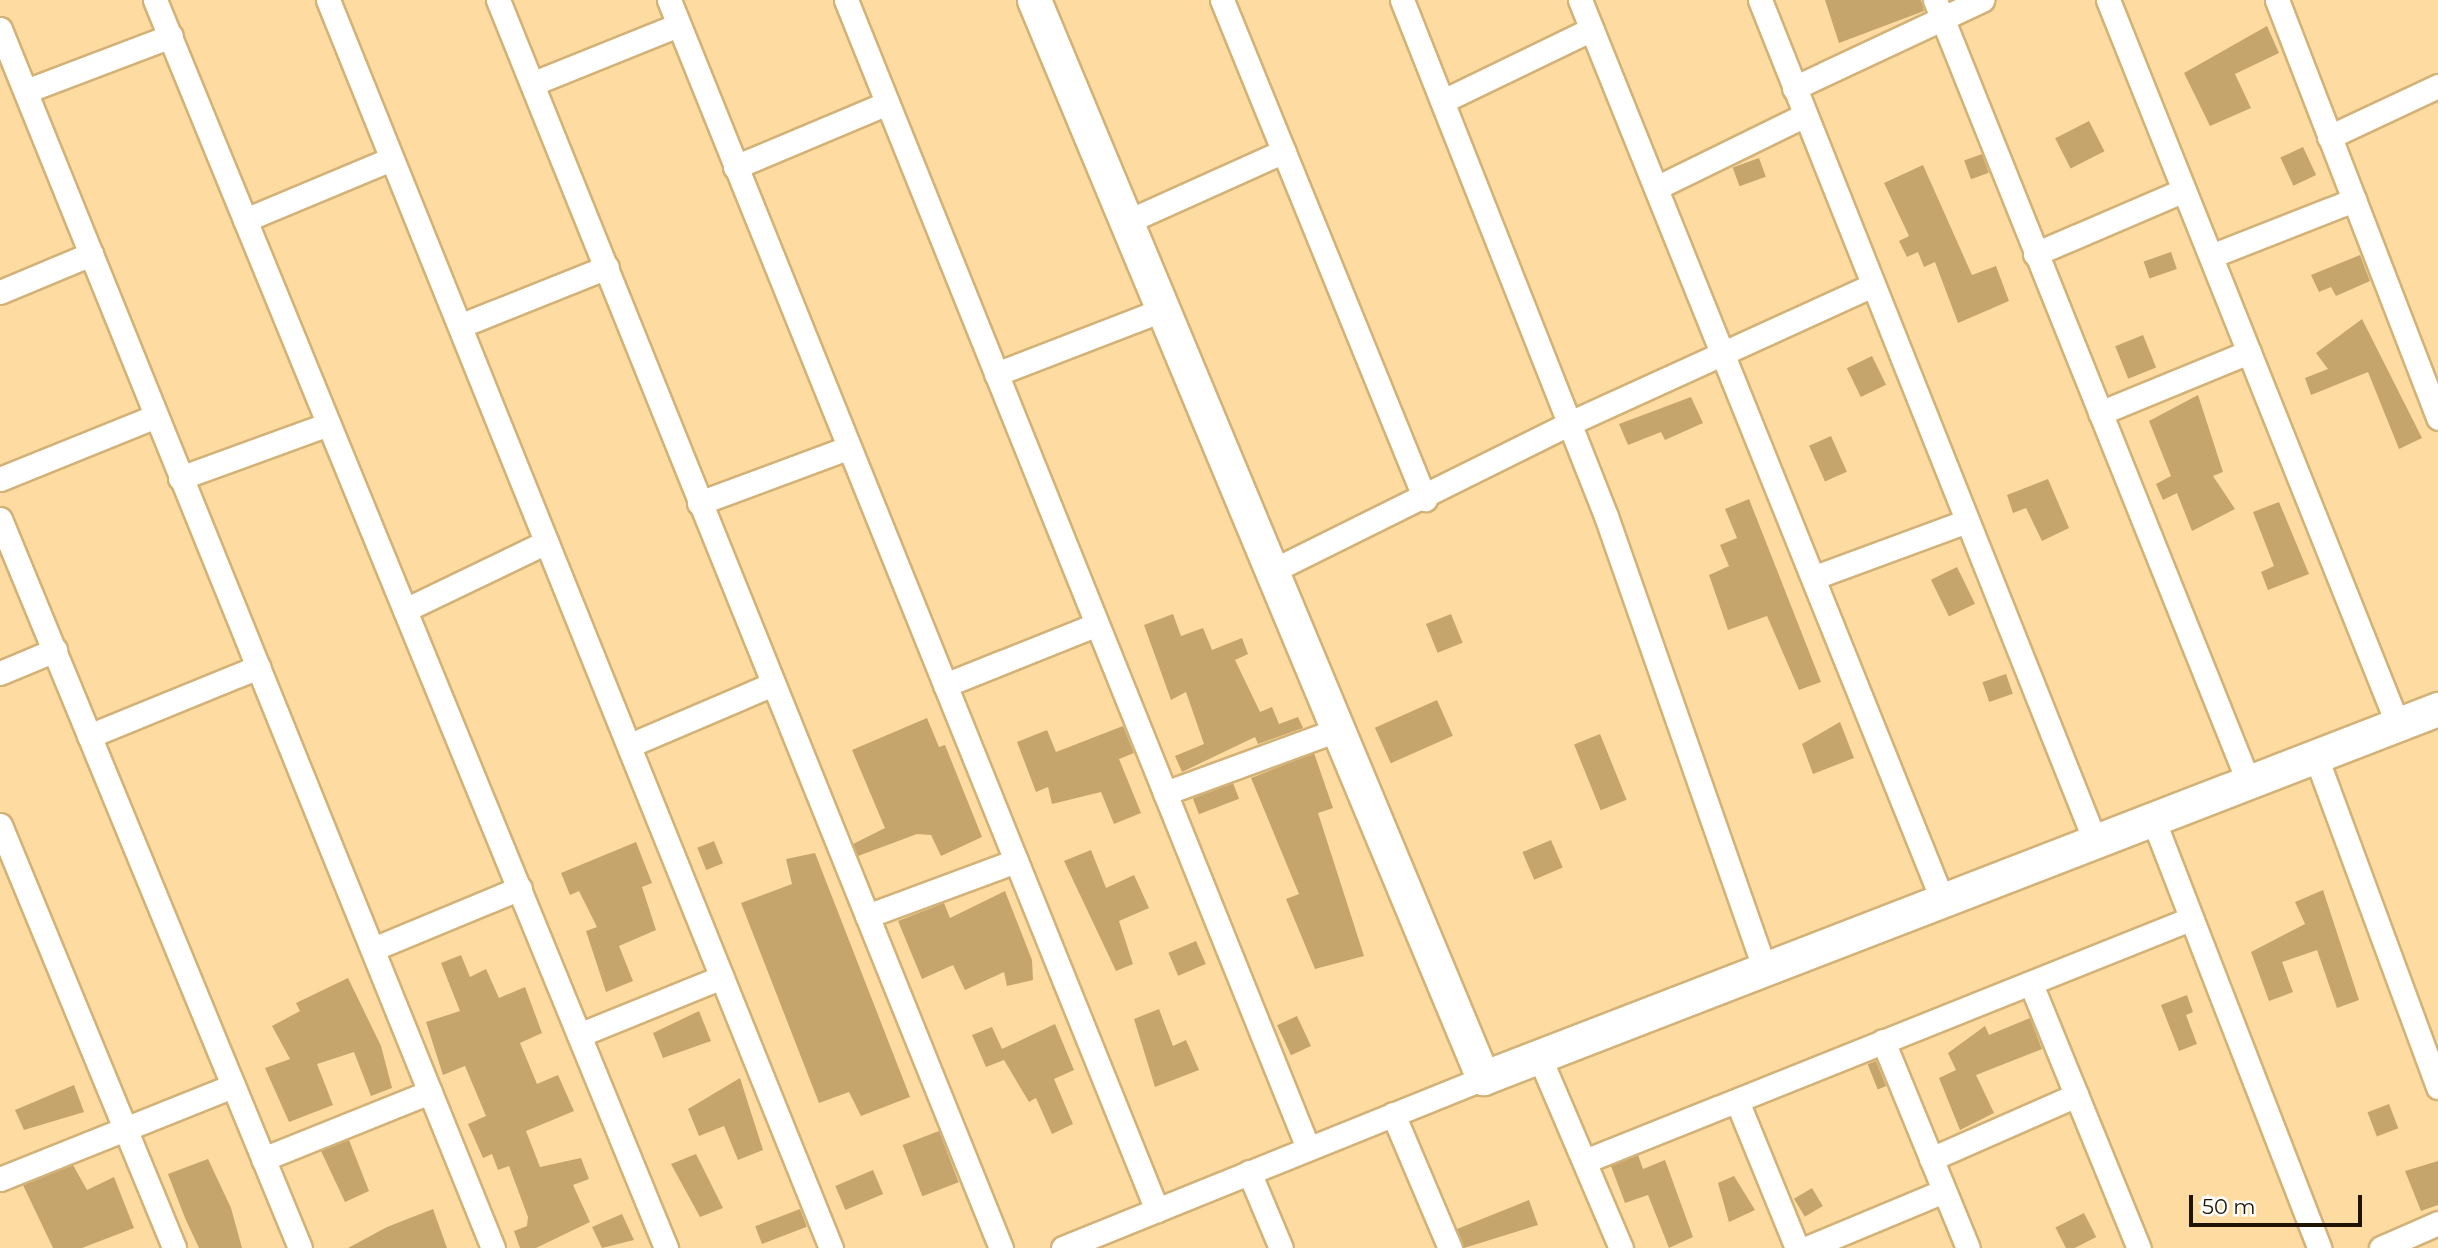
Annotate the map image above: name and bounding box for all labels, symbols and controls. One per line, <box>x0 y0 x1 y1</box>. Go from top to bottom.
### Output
scale bar <box>2193 1182 2366 1226</box>
text: 50 m <box>2202 1194 2256 1219</box>

